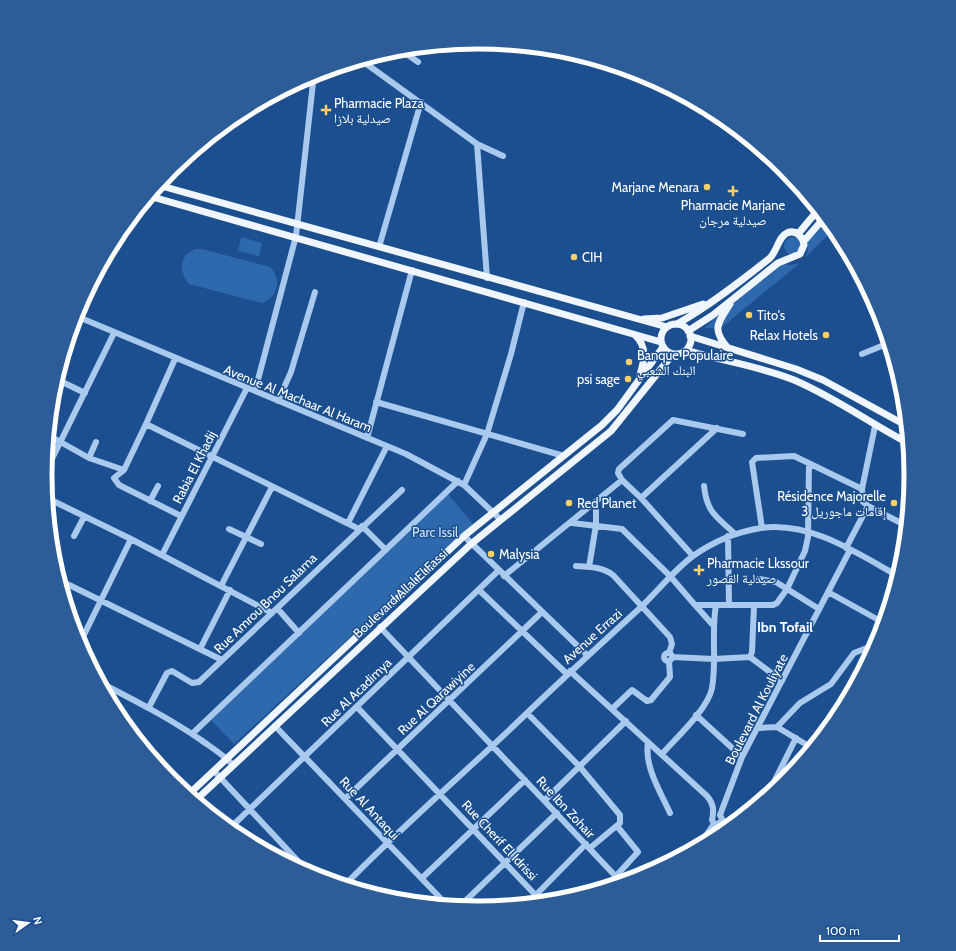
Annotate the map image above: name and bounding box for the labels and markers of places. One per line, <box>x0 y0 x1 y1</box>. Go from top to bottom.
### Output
place label: Pharmacie Plaza صيدلية بلازا <box>334 95 424 127</box>
marker: Pharmacie Plaza صيدلية بلازا <box>321 105 331 115</box>
place label: Marjane Menara <box>612 179 700 196</box>
marker: Marjane Menara <box>702 182 712 192</box>
marker: Pharmacie Marjane صيدلية مرجان <box>728 186 738 196</box>
place label: Pharmacie Marjane صيدلية مرجان <box>681 197 786 229</box>
place label: CIH <box>582 249 603 265</box>
marker: CIH <box>569 252 579 262</box>
place label: Tito's <box>757 307 786 323</box>
marker: Tito's <box>744 310 754 320</box>
place label: Relax Hotels <box>750 327 819 343</box>
marker: Relax Hotels <box>821 330 831 340</box>
place label: Banque Populaire البنك الشعبي <box>637 347 733 381</box>
marker: Banque Populaire البنك الشعبي <box>624 357 634 367</box>
place label: psi sage <box>577 371 620 387</box>
marker: psi sage <box>623 374 633 384</box>
place label: Résidence Majorelle إقامات ماجوريل 3 <box>777 488 886 520</box>
place label: Red Planet <box>577 495 637 511</box>
marker: Red Planet <box>564 498 574 508</box>
marker: Résidence Majorelle إقامات ماجوريل 3 <box>889 498 899 508</box>
place label: Malysia <box>499 546 540 562</box>
marker: Malysia <box>486 549 496 559</box>
place label: Pharmacie Lkssour صيدلية القصور <box>706 555 810 587</box>
marker: Pharmacie Lkssour صيدلية القصور <box>694 565 704 575</box>

